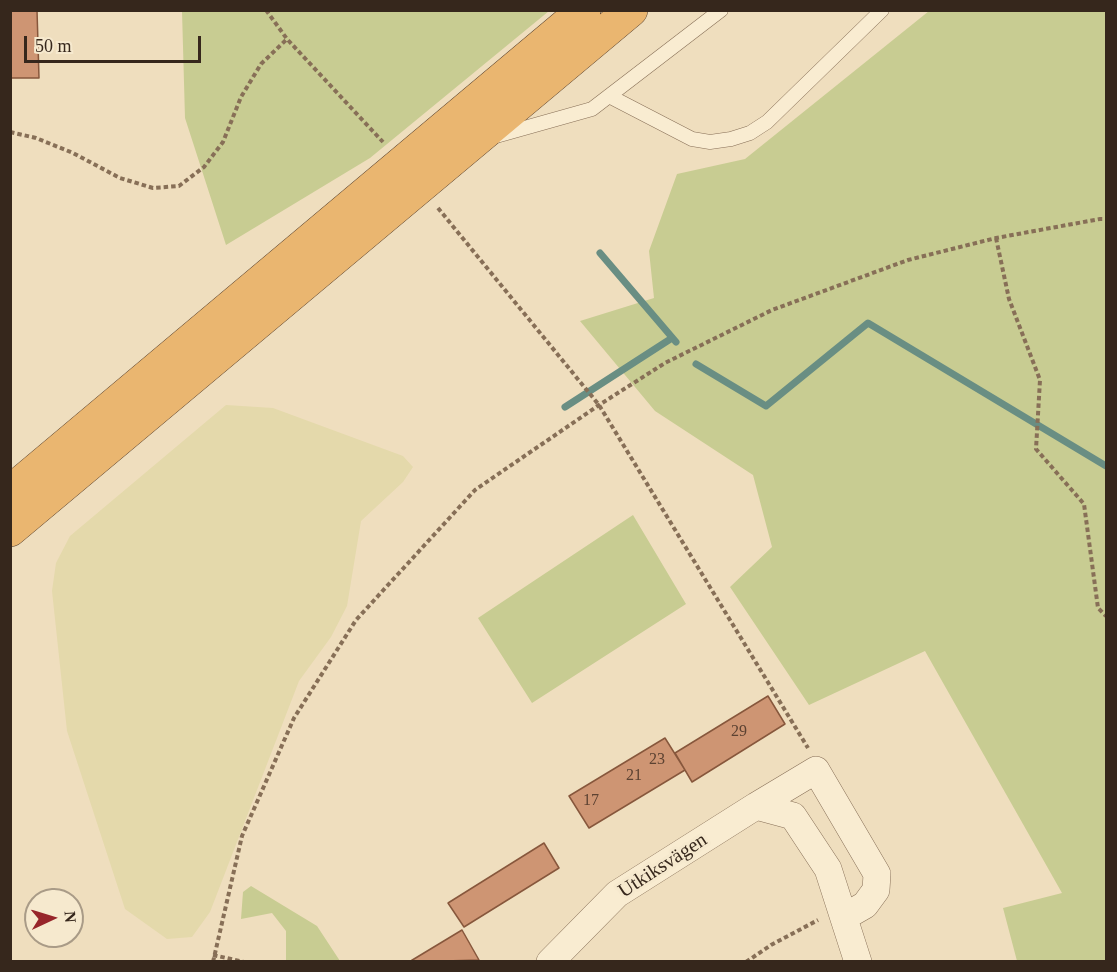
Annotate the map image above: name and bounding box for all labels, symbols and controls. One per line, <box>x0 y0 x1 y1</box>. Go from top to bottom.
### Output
scale bar <box>27 24 204 62</box>
text: 50 m <box>35 36 72 56</box>
house number: 29 <box>731 722 747 742</box>
house number: 23 <box>649 750 665 770</box>
house number: 21 <box>626 766 642 786</box>
house number: 17 <box>583 791 599 811</box>
street label: Utkiksvägen <box>614 828 712 904</box>
north arrow <box>24 888 84 948</box>
text: N <box>62 910 79 923</box>

